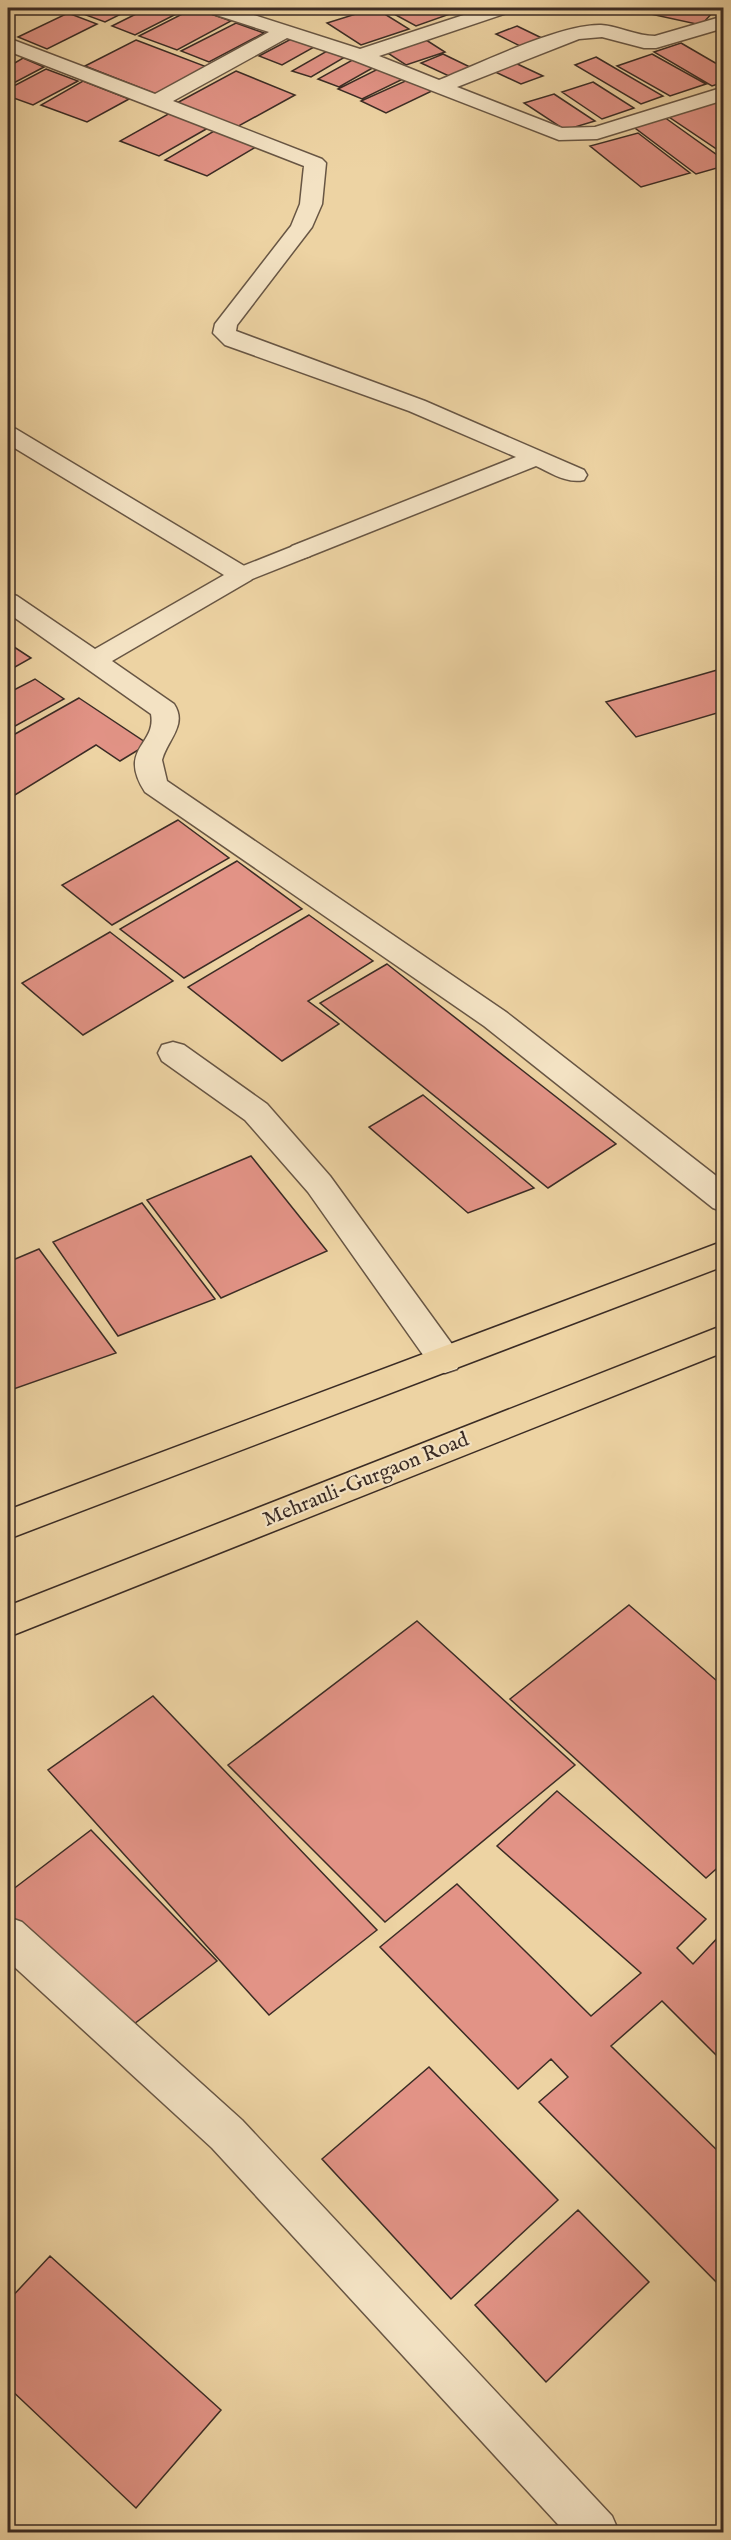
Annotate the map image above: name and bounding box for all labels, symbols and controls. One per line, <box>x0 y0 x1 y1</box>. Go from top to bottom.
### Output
street label: Mehrauli-Gurgaon Road <box>259 1426 474 1534</box>

